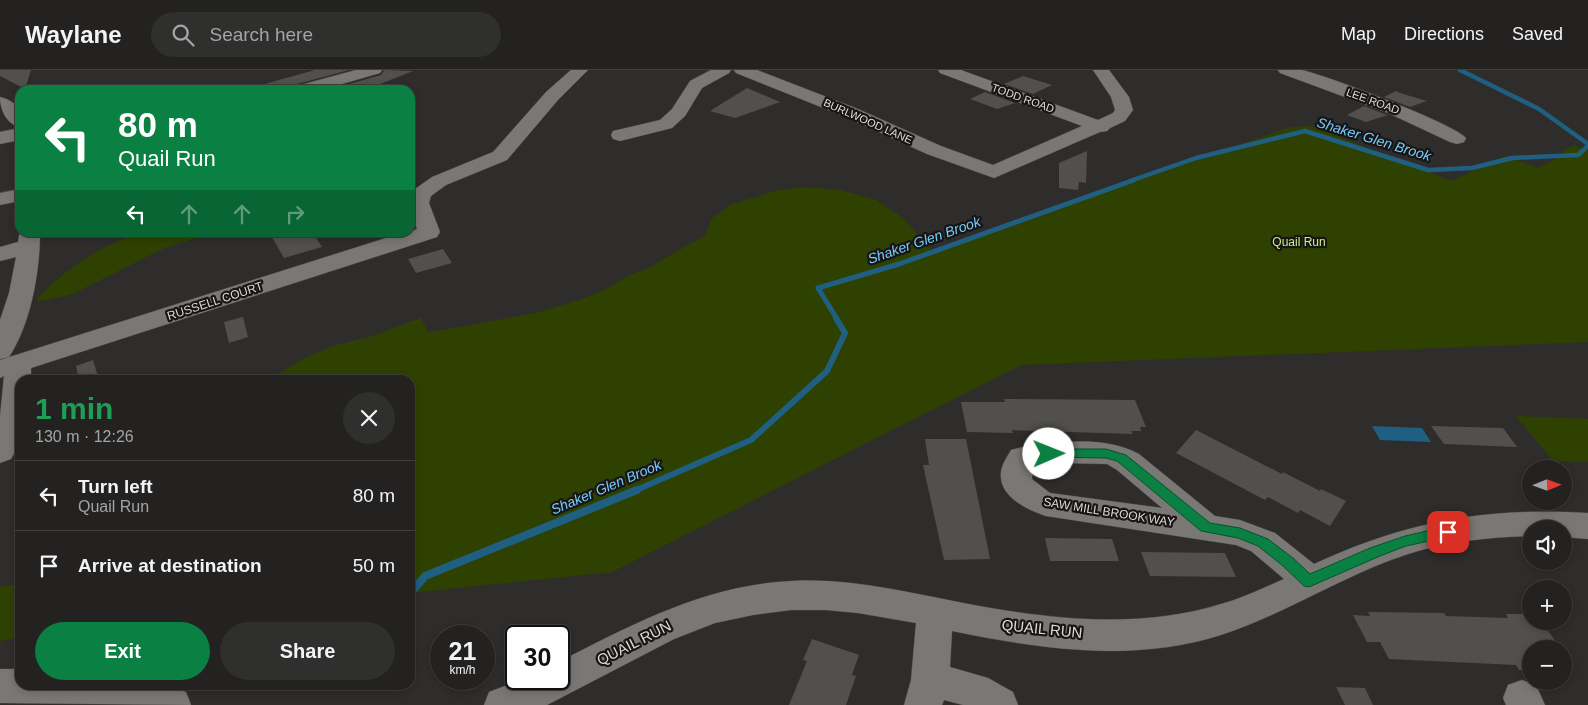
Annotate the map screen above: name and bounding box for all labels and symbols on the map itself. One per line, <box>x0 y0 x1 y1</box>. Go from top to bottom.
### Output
street label: TODD ROAD <box>990 81 1056 115</box>
street label: LEE ROAD <box>1345 86 1401 116</box>
street label: BURLWOOD LANE <box>822 96 914 146</box>
water label: Shaker Glen Brook <box>1315 114 1434 164</box>
water label: Shaker Glen Brook <box>865 213 983 267</box>
park label: Quail Run <box>1272 235 1326 249</box>
street label: RUSSELL COURT <box>165 279 265 323</box>
position arrow <box>1022 427 1074 479</box>
water label: Shaker Glen Brook <box>548 456 664 517</box>
north arrow <box>1522 460 1572 510</box>
street label: SAW MILL BROOK WAY <box>1042 495 1176 529</box>
pin <box>1427 511 1469 553</box>
street label: QUAIL RUN <box>1001 616 1083 641</box>
street label: QUAIL RUN <box>594 617 674 669</box>
speed limit sign: 30 <box>505 625 570 690</box>

